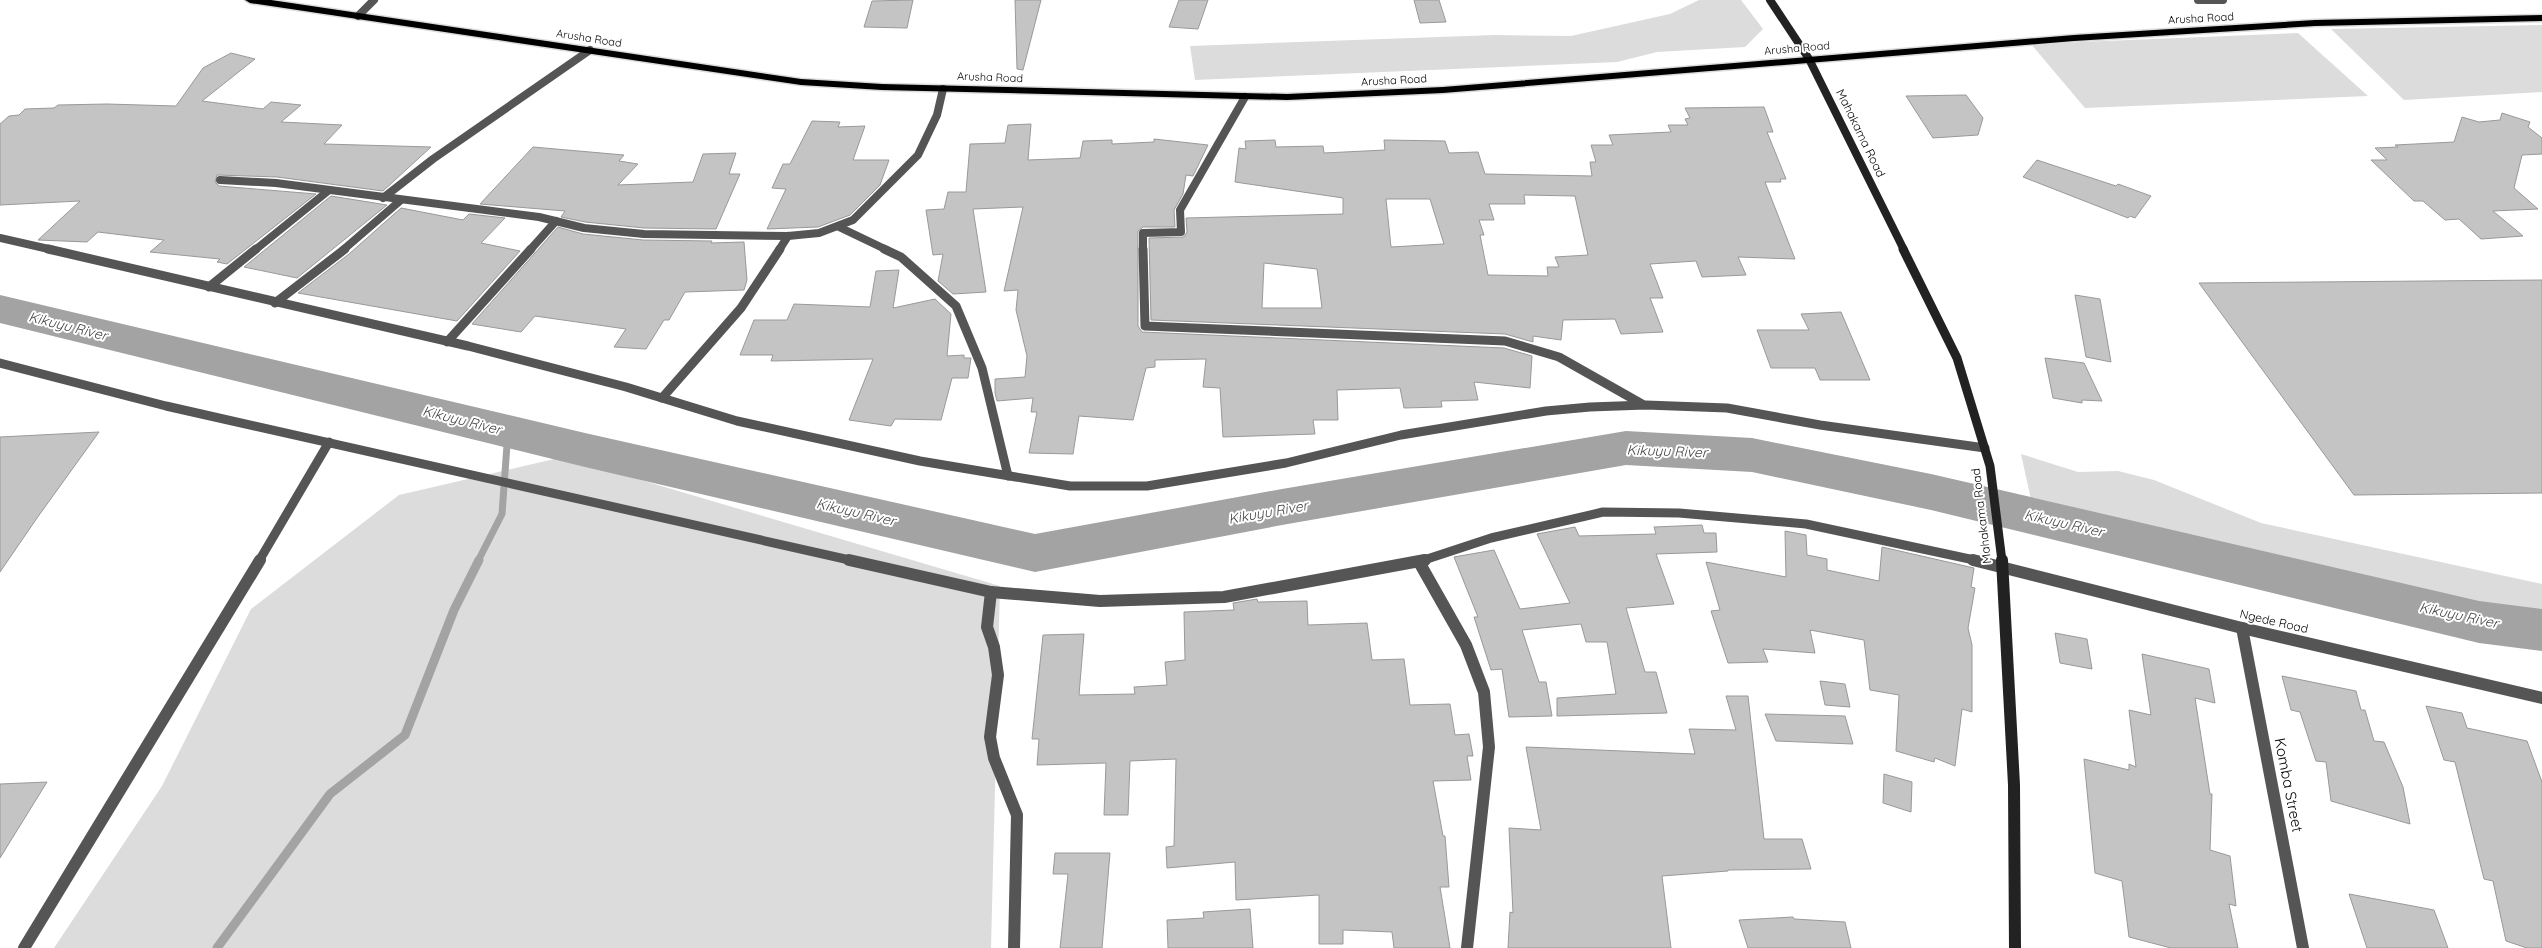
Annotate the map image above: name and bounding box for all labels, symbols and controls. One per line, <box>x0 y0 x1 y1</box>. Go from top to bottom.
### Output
street label: Arusha Road <box>2168 9 2234 27</box>
street label: Arusha Road <box>555 26 623 50</box>
street label: Arusha Road <box>1764 38 1830 58</box>
street label: Arusha Road <box>957 69 1023 85</box>
street label: Arusha Road <box>1361 71 1427 89</box>
street label: Mahakama Road <box>1833 86 1889 180</box>
water label: Kikuyu River <box>27 308 111 345</box>
water label: Kikuyu River <box>421 402 505 439</box>
water label: Kikuyu River <box>1626 441 1709 461</box>
street label: Mahakama Road <box>1968 467 1994 565</box>
water label: Kikuyu River <box>815 494 899 530</box>
water label: Kikuyu River <box>1227 496 1311 528</box>
water label: Kikuyu River <box>2023 505 2107 541</box>
water label: Kikuyu River <box>2418 598 2502 633</box>
street label: Ngede Road <box>2238 606 2310 636</box>
street label: Komba Street <box>2271 736 2307 834</box>

